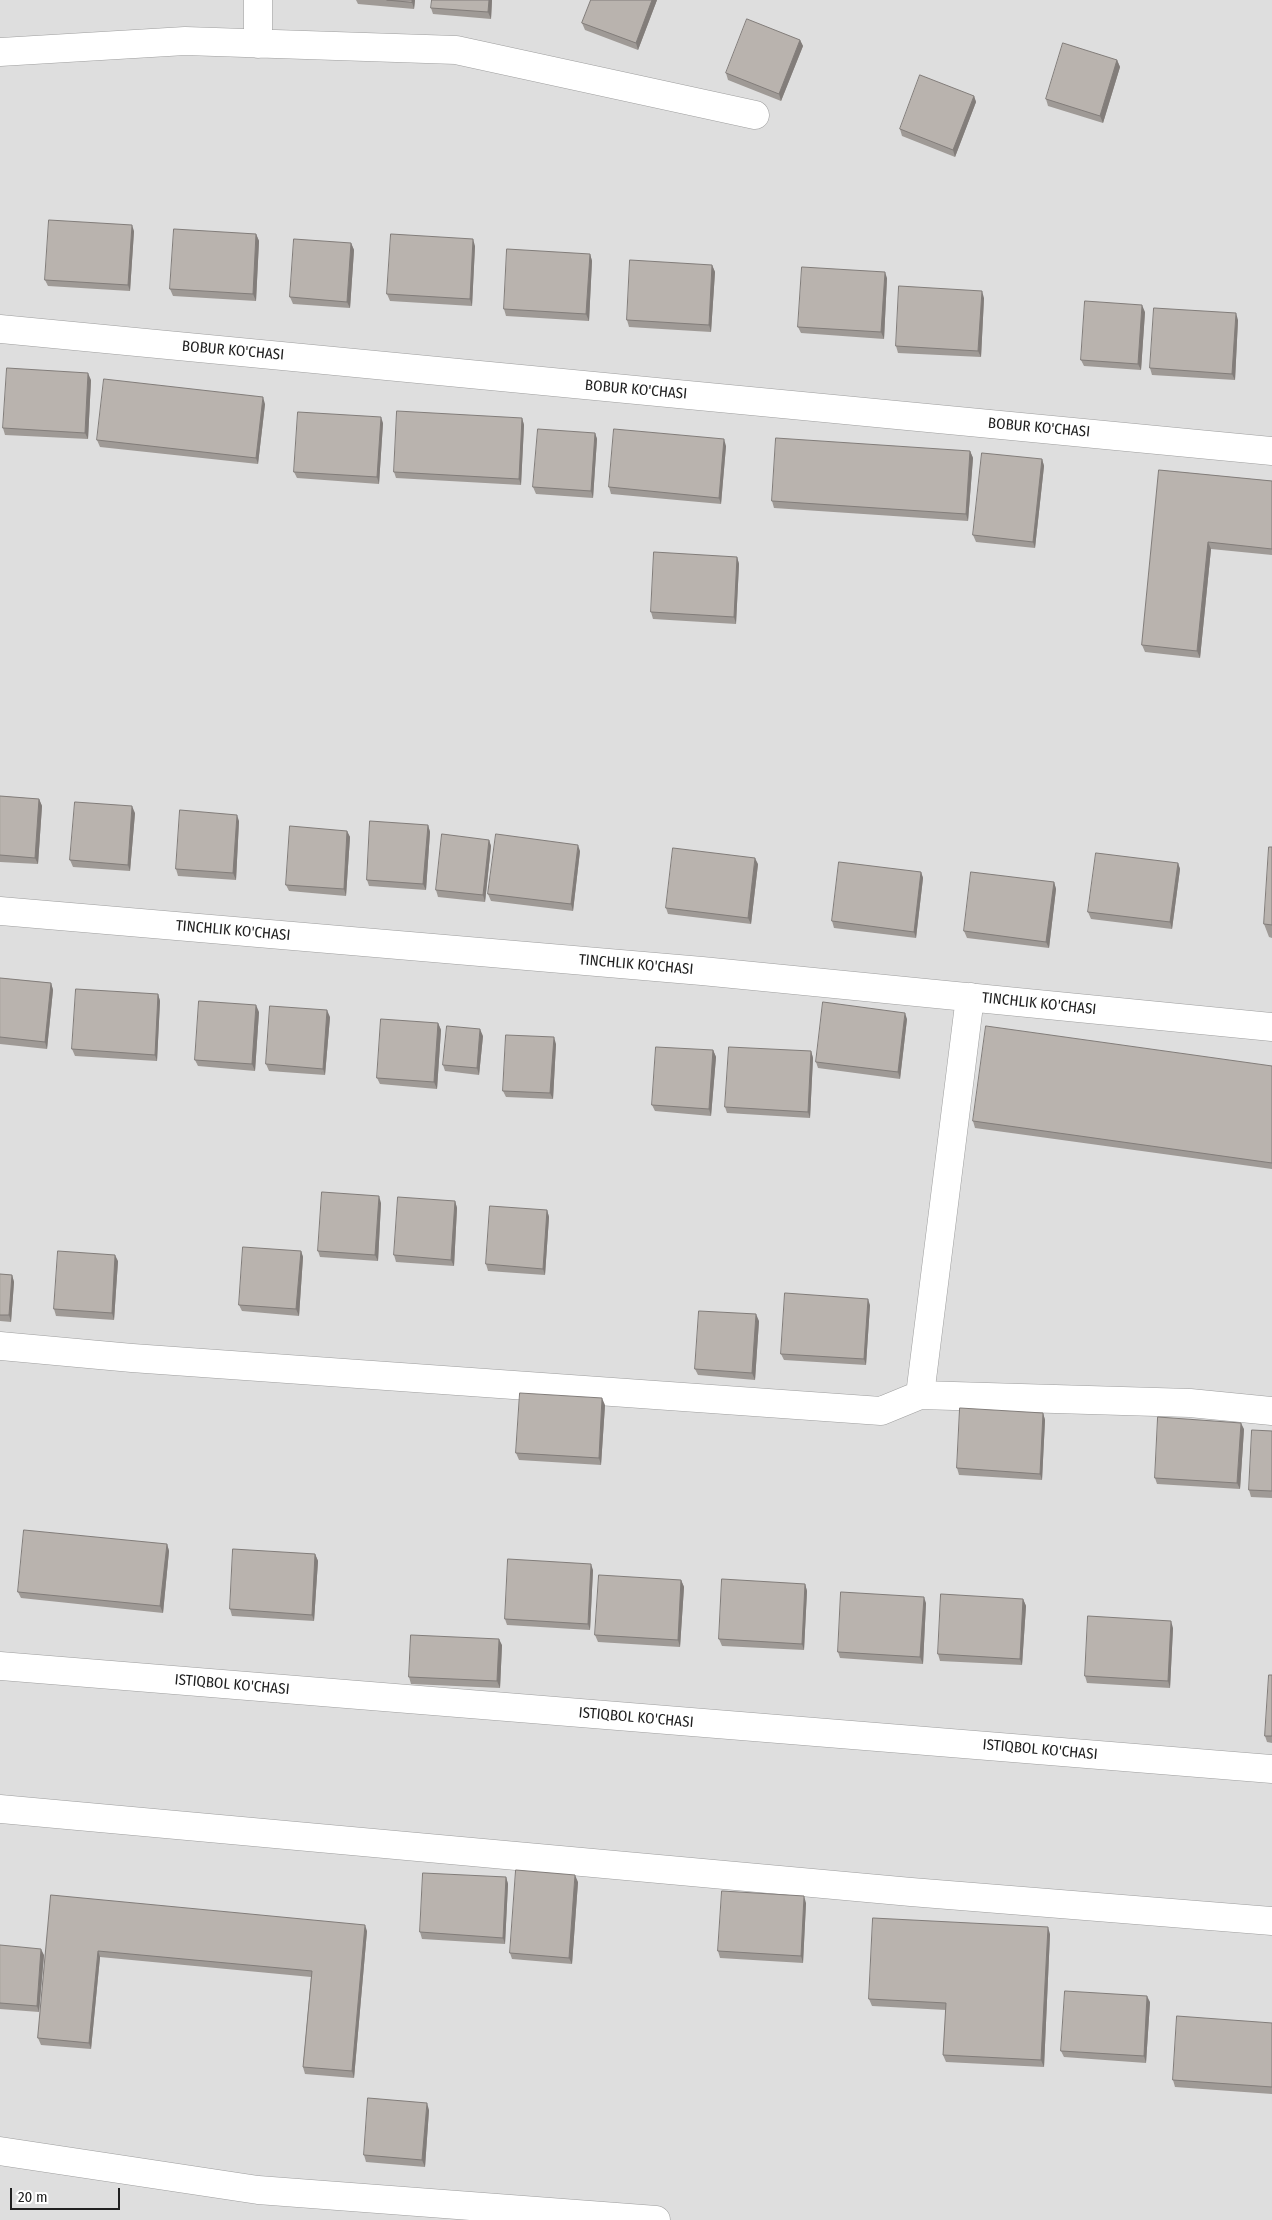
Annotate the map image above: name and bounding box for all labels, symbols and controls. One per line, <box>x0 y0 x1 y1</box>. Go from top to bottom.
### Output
street label: BOBUR KO'CHASI <box>181 338 285 364</box>
street label: BOBUR KO'CHASI <box>584 377 688 403</box>
street label: BOBUR KO'CHASI <box>987 415 1091 441</box>
street label: TINCHLIK KO'CHASI <box>175 917 291 945</box>
street label: TINCHLIK KO'CHASI <box>578 951 694 979</box>
street label: TINCHLIK KO'CHASI <box>981 989 1097 1019</box>
street label: ISTIQBOL KO'CHASI <box>174 1671 290 1699</box>
street label: ISTIQBOL KO'CHASI <box>578 1704 694 1732</box>
street label: ISTIQBOL KO'CHASI <box>982 1736 1098 1764</box>
scale bar <box>12 2178 122 2210</box>
text: 20 m <box>18 2188 48 2206</box>

